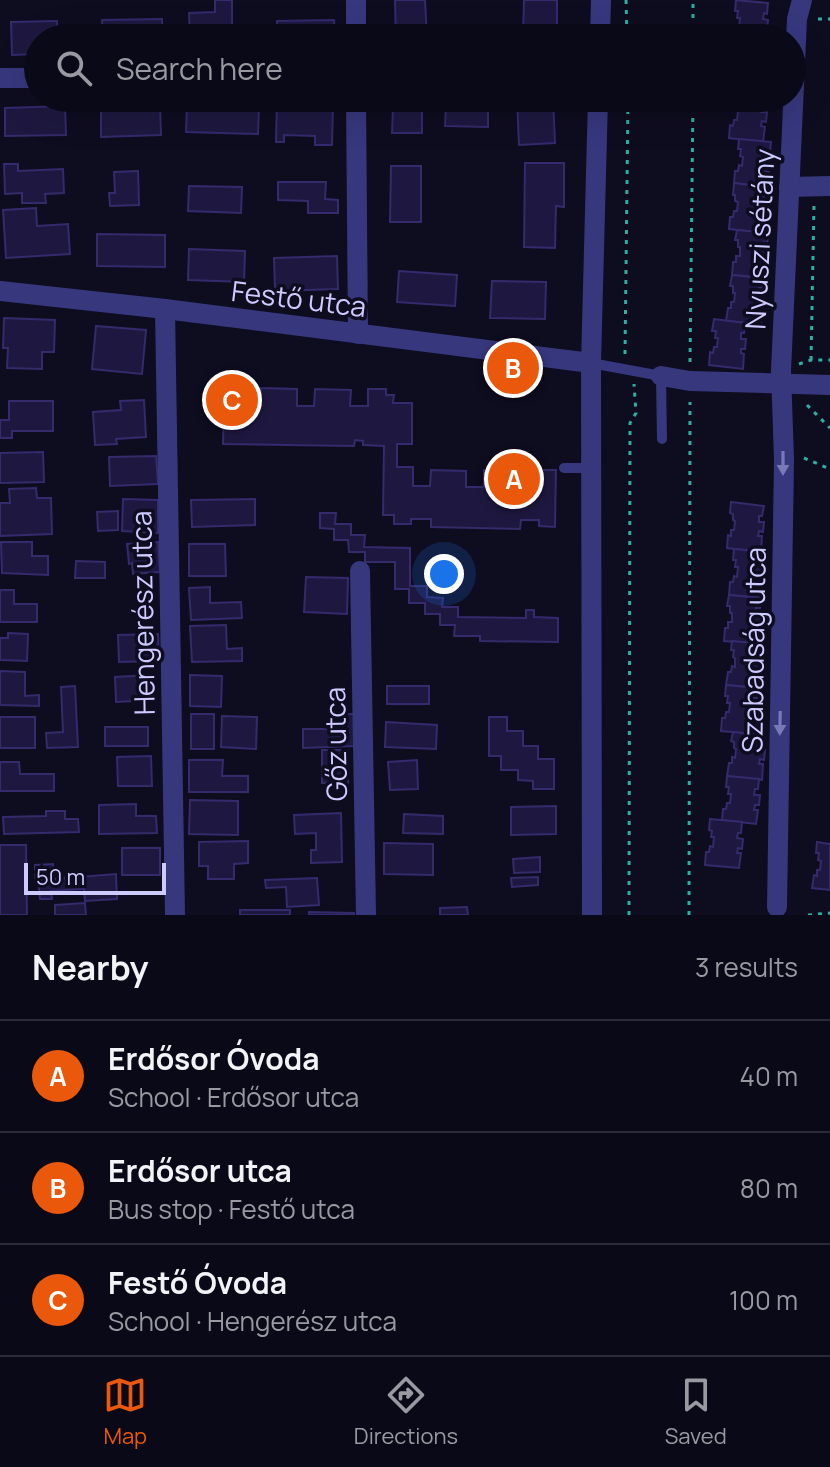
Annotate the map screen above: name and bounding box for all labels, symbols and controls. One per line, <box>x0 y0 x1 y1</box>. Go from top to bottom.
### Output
search box <box>24 24 806 112</box>
icon: search <box>52 46 96 90</box>
text: Search here <box>116 48 283 89</box>
street label: Nyuszi sétány <box>735 147 783 330</box>
street label: Festő utca <box>229 271 369 325</box>
pin: B <box>487 338 539 398</box>
pin: C <box>206 370 258 430</box>
pin: A <box>488 449 540 509</box>
one-way arrow <box>777 451 789 476</box>
street label: Hengerész utca <box>121 510 163 716</box>
street label: Szabadság utca <box>732 547 774 753</box>
your location <box>424 554 464 594</box>
street label: Gőz utca <box>315 686 355 802</box>
one-way arrow <box>774 711 786 736</box>
scale bar <box>24 859 166 895</box>
text: 50 m <box>36 862 85 892</box>
text: Nearby <box>32 944 148 990</box>
text: 3 results <box>695 949 798 985</box>
text: Erdősor Óvoda <box>108 1038 319 1079</box>
text: A <box>49 1058 67 1094</box>
text: 40 m <box>740 1058 798 1094</box>
text: School · Erdősor utca <box>108 1079 359 1115</box>
text: Erdősor utca <box>108 1150 292 1191</box>
text: B <box>50 1170 66 1206</box>
text: 80 m <box>740 1170 798 1206</box>
text: Bus stop · Festő utca <box>108 1191 355 1227</box>
text: Festő Óvoda <box>108 1262 287 1303</box>
text: C <box>48 1282 68 1318</box>
text: 100 m <box>729 1282 798 1318</box>
text: School · Hengerész utca <box>108 1303 397 1339</box>
tab: Map <box>103 1373 147 1451</box>
tab: Directions <box>354 1373 458 1451</box>
tab: Saved <box>665 1373 727 1451</box>

